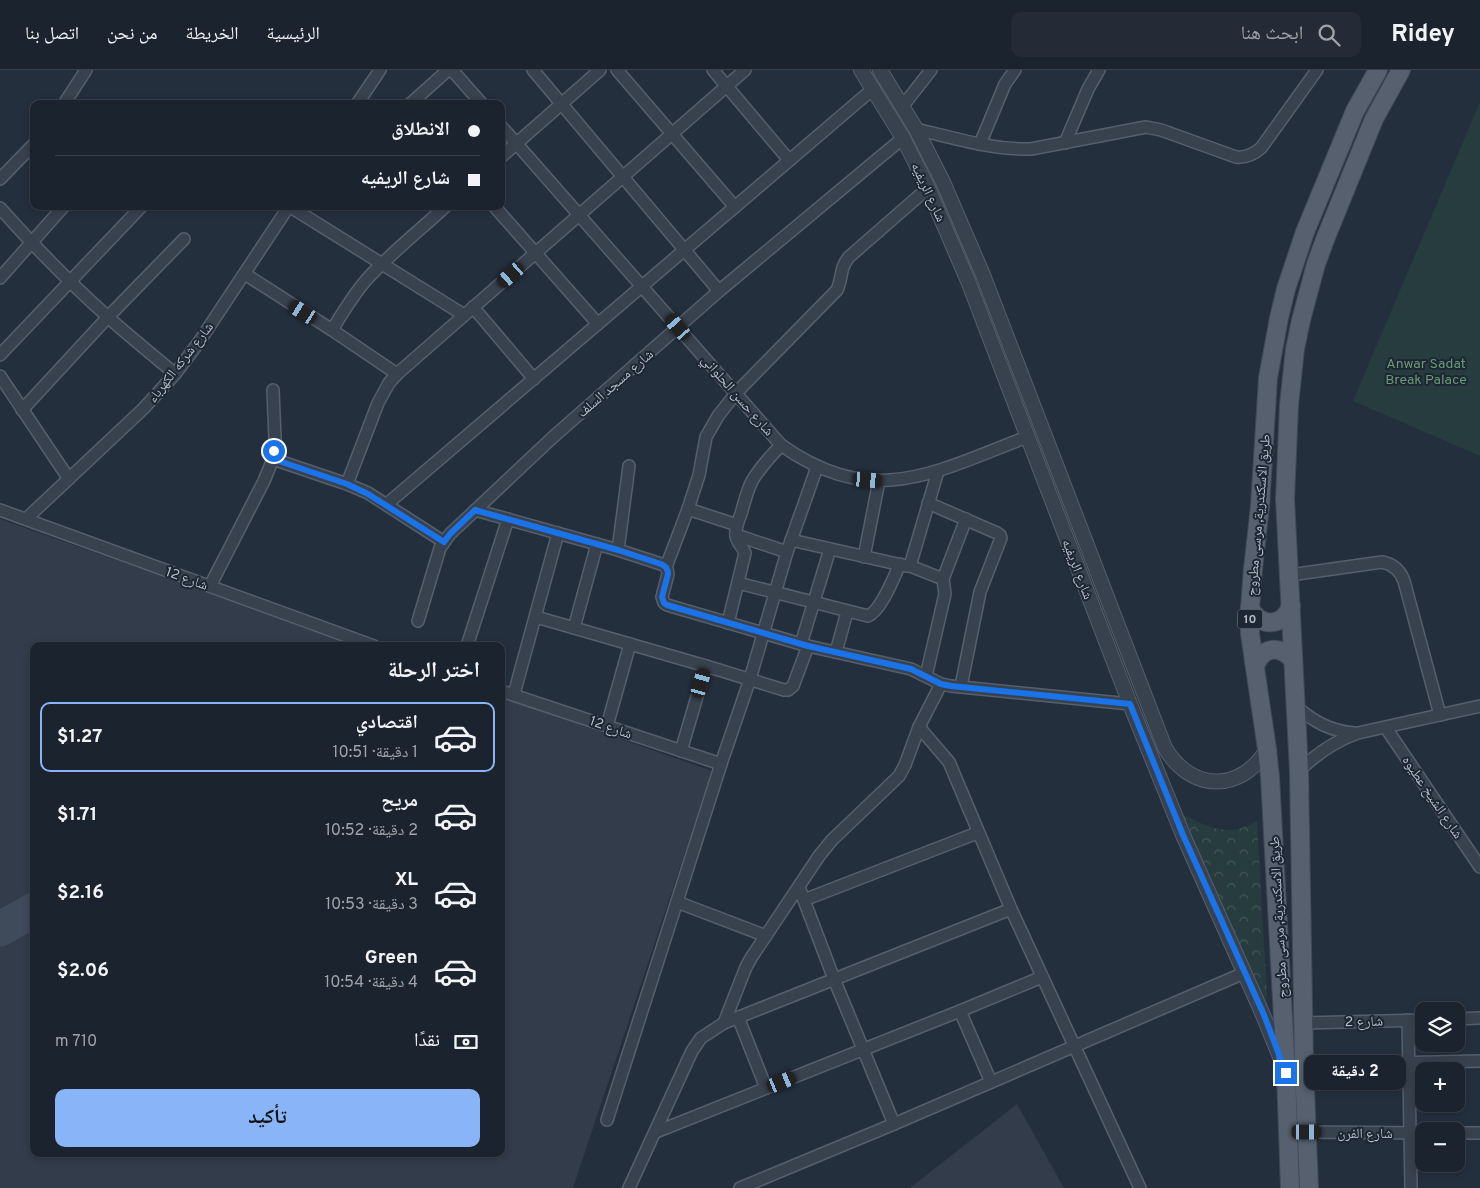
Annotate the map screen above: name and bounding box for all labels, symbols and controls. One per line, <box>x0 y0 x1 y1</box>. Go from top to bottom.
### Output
search box <box>1011 12 1361 57</box>
text: Ridey <box>1391 20 1455 50</box>
icon: search <box>1315 21 1343 49</box>
text: ابحث هنا <box>1241 22 1303 46</box>
text: اتصل بنا <box>25 23 79 46</box>
text: من نحن <box>107 23 158 46</box>
text: الخريطة <box>186 23 239 46</box>
text: الرئيسية <box>267 23 320 46</box>
text: الانطلاق <box>391 118 450 142</box>
street label: شارع الريفيه <box>907 160 949 225</box>
text: شارع الريفيه <box>361 167 450 191</box>
car <box>494 259 527 291</box>
car <box>286 298 319 326</box>
car <box>662 311 693 343</box>
street label: شارع شركه الكهرباء <box>144 319 218 407</box>
street label: شارع مسجد السلف <box>574 346 658 422</box>
street label: شارع حسن الحلواني <box>696 352 777 441</box>
park label: Anwar Sadat Break Palace <box>1385 356 1467 389</box>
street label: طريق الاسكندرية, مرسى مطروح <box>1244 434 1275 597</box>
route start <box>263 440 285 462</box>
car <box>852 471 883 489</box>
street label: شارع الريفيه <box>1057 537 1096 602</box>
street label: شارع 12 <box>163 564 210 595</box>
road number: 10 <box>1238 610 1262 628</box>
text: اختر الرحلة <box>388 658 480 685</box>
car <box>689 667 712 699</box>
text: اقتصادي <box>356 711 418 735</box>
street label: شارع 12 <box>587 713 634 744</box>
icon: car <box>433 715 478 760</box>
text: $1.27 <box>57 725 102 749</box>
text: 1 دقيقة · 10:51 <box>332 743 418 763</box>
street label: شارع الشيخ عطيوه <box>1398 753 1466 843</box>
text: مريح <box>381 789 418 813</box>
icon: car <box>433 793 478 838</box>
text: $1.71 <box>57 803 97 827</box>
text: 2 دقيقة · 10:52 <box>325 821 418 841</box>
street label: طريق الاسكندرية, مرسى مطروح <box>1267 835 1292 998</box>
text: XL <box>395 868 418 892</box>
icon: car <box>433 871 478 916</box>
text: $2.16 <box>57 881 104 905</box>
text: 3 دقيقة · 10:53 <box>325 895 418 915</box>
text: Green <box>365 946 418 970</box>
icon: car <box>433 949 478 994</box>
text: $2.06 <box>57 959 109 983</box>
text: 4 دقيقة · 10:54 <box>324 973 418 993</box>
map controls <box>1415 1002 1465 1172</box>
button: layers <box>1415 1002 1465 1052</box>
street label: شارع 2 <box>1345 1014 1383 1031</box>
icon: cash <box>452 1028 480 1056</box>
text: نقدًا <box>414 1029 440 1053</box>
text: 710 m <box>55 1032 97 1052</box>
callout: 2 دقيقة <box>1304 1056 1406 1090</box>
route end <box>1275 1062 1297 1084</box>
text: 2 دقيقة <box>1331 1062 1379 1082</box>
button: + <box>1415 1062 1465 1112</box>
car <box>765 1069 798 1095</box>
button: تأكيد <box>55 1089 480 1147</box>
button: − <box>1415 1122 1465 1172</box>
car <box>1292 1125 1322 1140</box>
street label: شارع الفرن <box>1337 1126 1393 1143</box>

